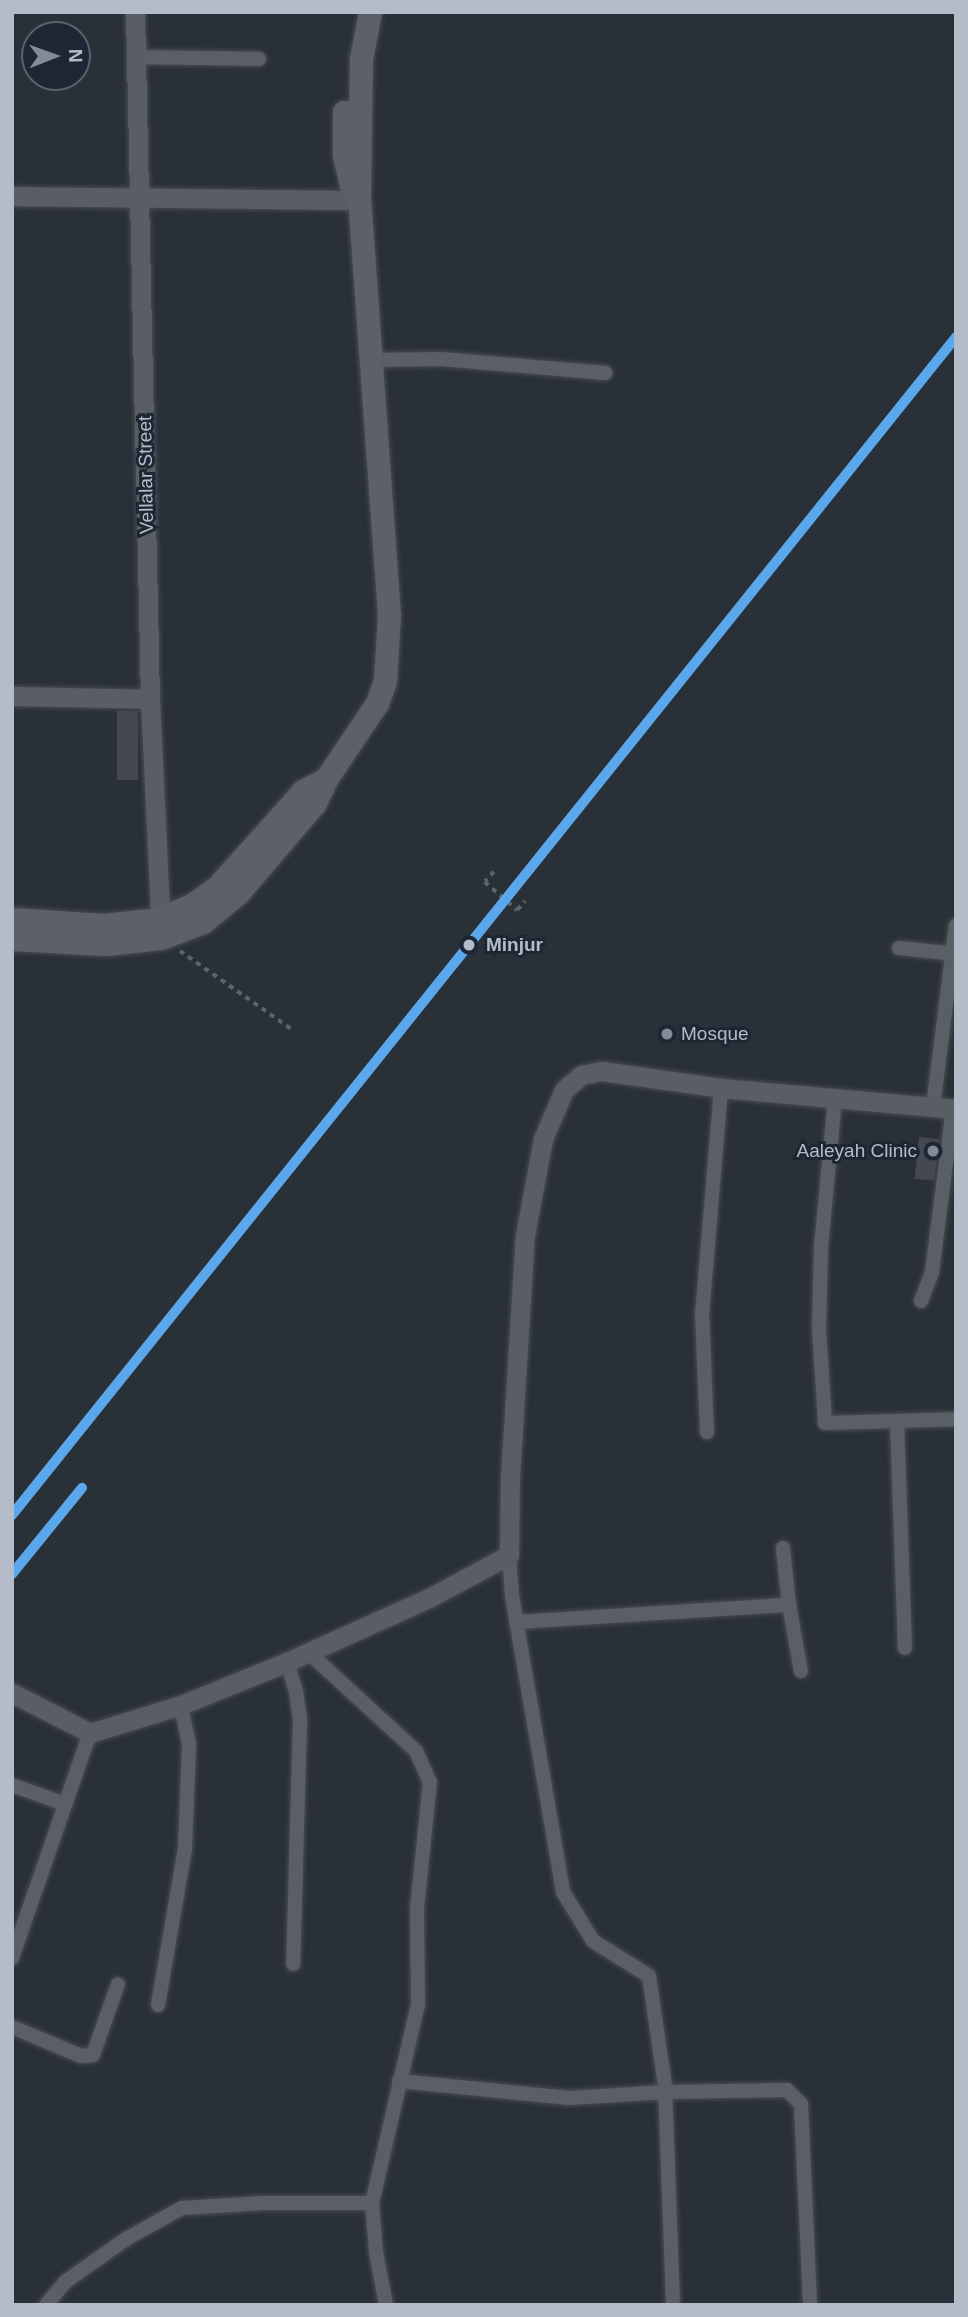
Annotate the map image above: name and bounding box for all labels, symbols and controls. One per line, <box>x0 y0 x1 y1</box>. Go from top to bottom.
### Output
north arrow <box>21 21 91 91</box>
text: N <box>65 49 86 63</box>
street label: Vellalar Street <box>134 416 158 534</box>
marker: Minjur <box>458 934 480 956</box>
place label: Minjur <box>486 934 543 956</box>
place label: Mosque <box>681 1023 749 1045</box>
marker: Mosque <box>659 1026 675 1042</box>
place label: Aaleyah Clinic <box>797 1140 917 1162</box>
marker: Aaleyah Clinic <box>923 1141 943 1161</box>

